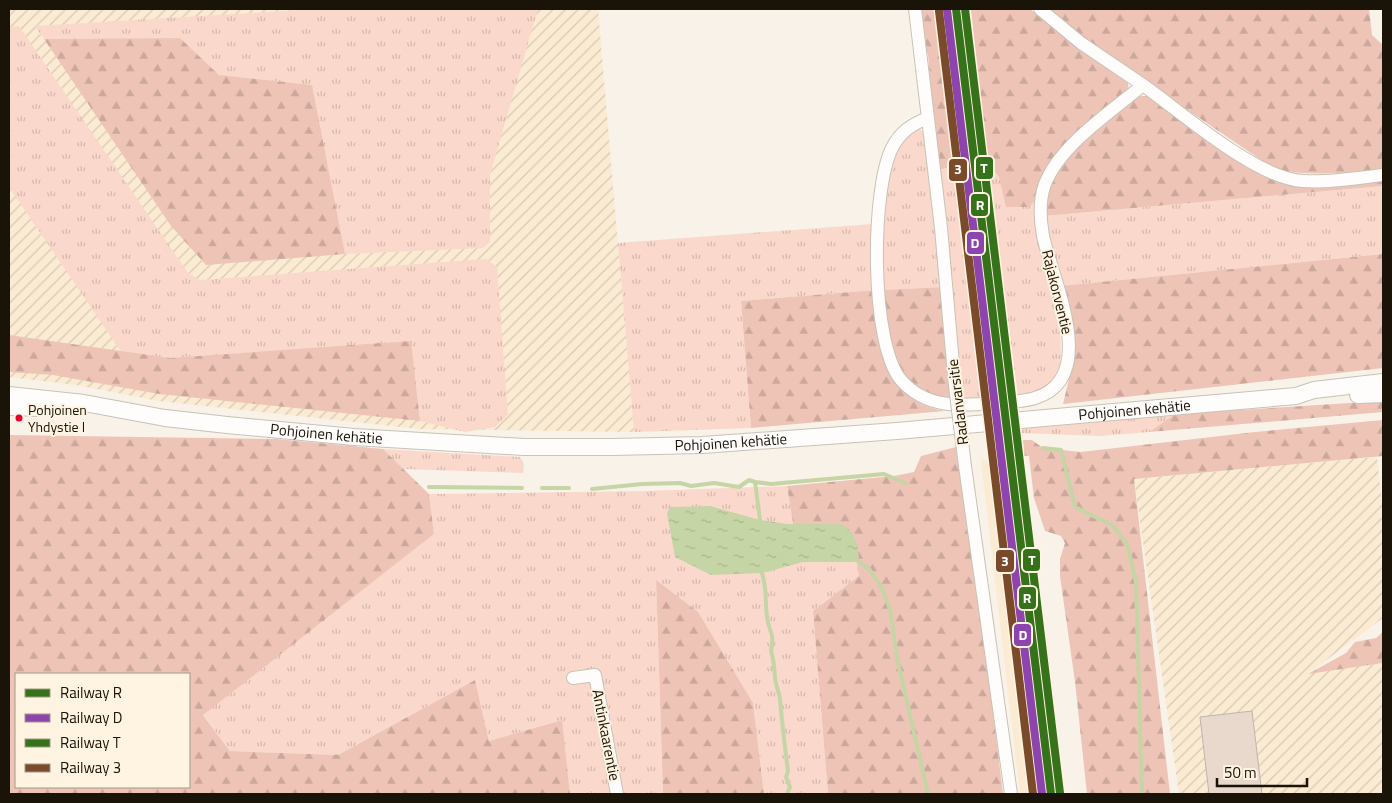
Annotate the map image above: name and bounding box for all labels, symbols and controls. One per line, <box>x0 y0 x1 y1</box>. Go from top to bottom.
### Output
line badge: T <box>975 156 994 180</box>
text: T <box>980 157 988 178</box>
line badge: 3 <box>948 158 968 182</box>
text: 3 <box>954 158 962 179</box>
line badge: R <box>970 193 989 217</box>
text: R <box>976 194 985 215</box>
line badge: D <box>966 231 985 255</box>
text: D <box>971 232 980 253</box>
street label: Rajakorventie <box>1036 247 1079 337</box>
street label: Radanvarsitie <box>941 358 974 446</box>
street label: Pohjoinen kehätie <box>1077 393 1192 426</box>
place label: Pohjoinen Yhdystie I <box>28 399 87 437</box>
marker: Pohjoinen Yhdystie I <box>14 413 24 423</box>
street label: Pohjoinen kehätie <box>269 417 383 450</box>
street label: Pohjoinen kehätie <box>674 427 788 457</box>
line badge: T <box>1022 548 1041 572</box>
line badge: 3 <box>995 549 1015 573</box>
text: T <box>1028 549 1036 570</box>
text: 3 <box>1001 550 1009 571</box>
line badge: R <box>1018 586 1037 610</box>
text: R <box>1023 587 1032 608</box>
line badge: D <box>1013 623 1032 647</box>
text: D <box>1019 624 1028 645</box>
legend <box>15 673 190 788</box>
text: Railway R <box>60 681 122 704</box>
street label: Antinkaarentie <box>586 687 627 782</box>
text: Railway D <box>60 706 123 729</box>
text: Railway T <box>60 731 121 754</box>
text: Railway 3 <box>60 756 121 779</box>
scale bar <box>1217 756 1307 788</box>
text: 50 m <box>1224 761 1257 784</box>

